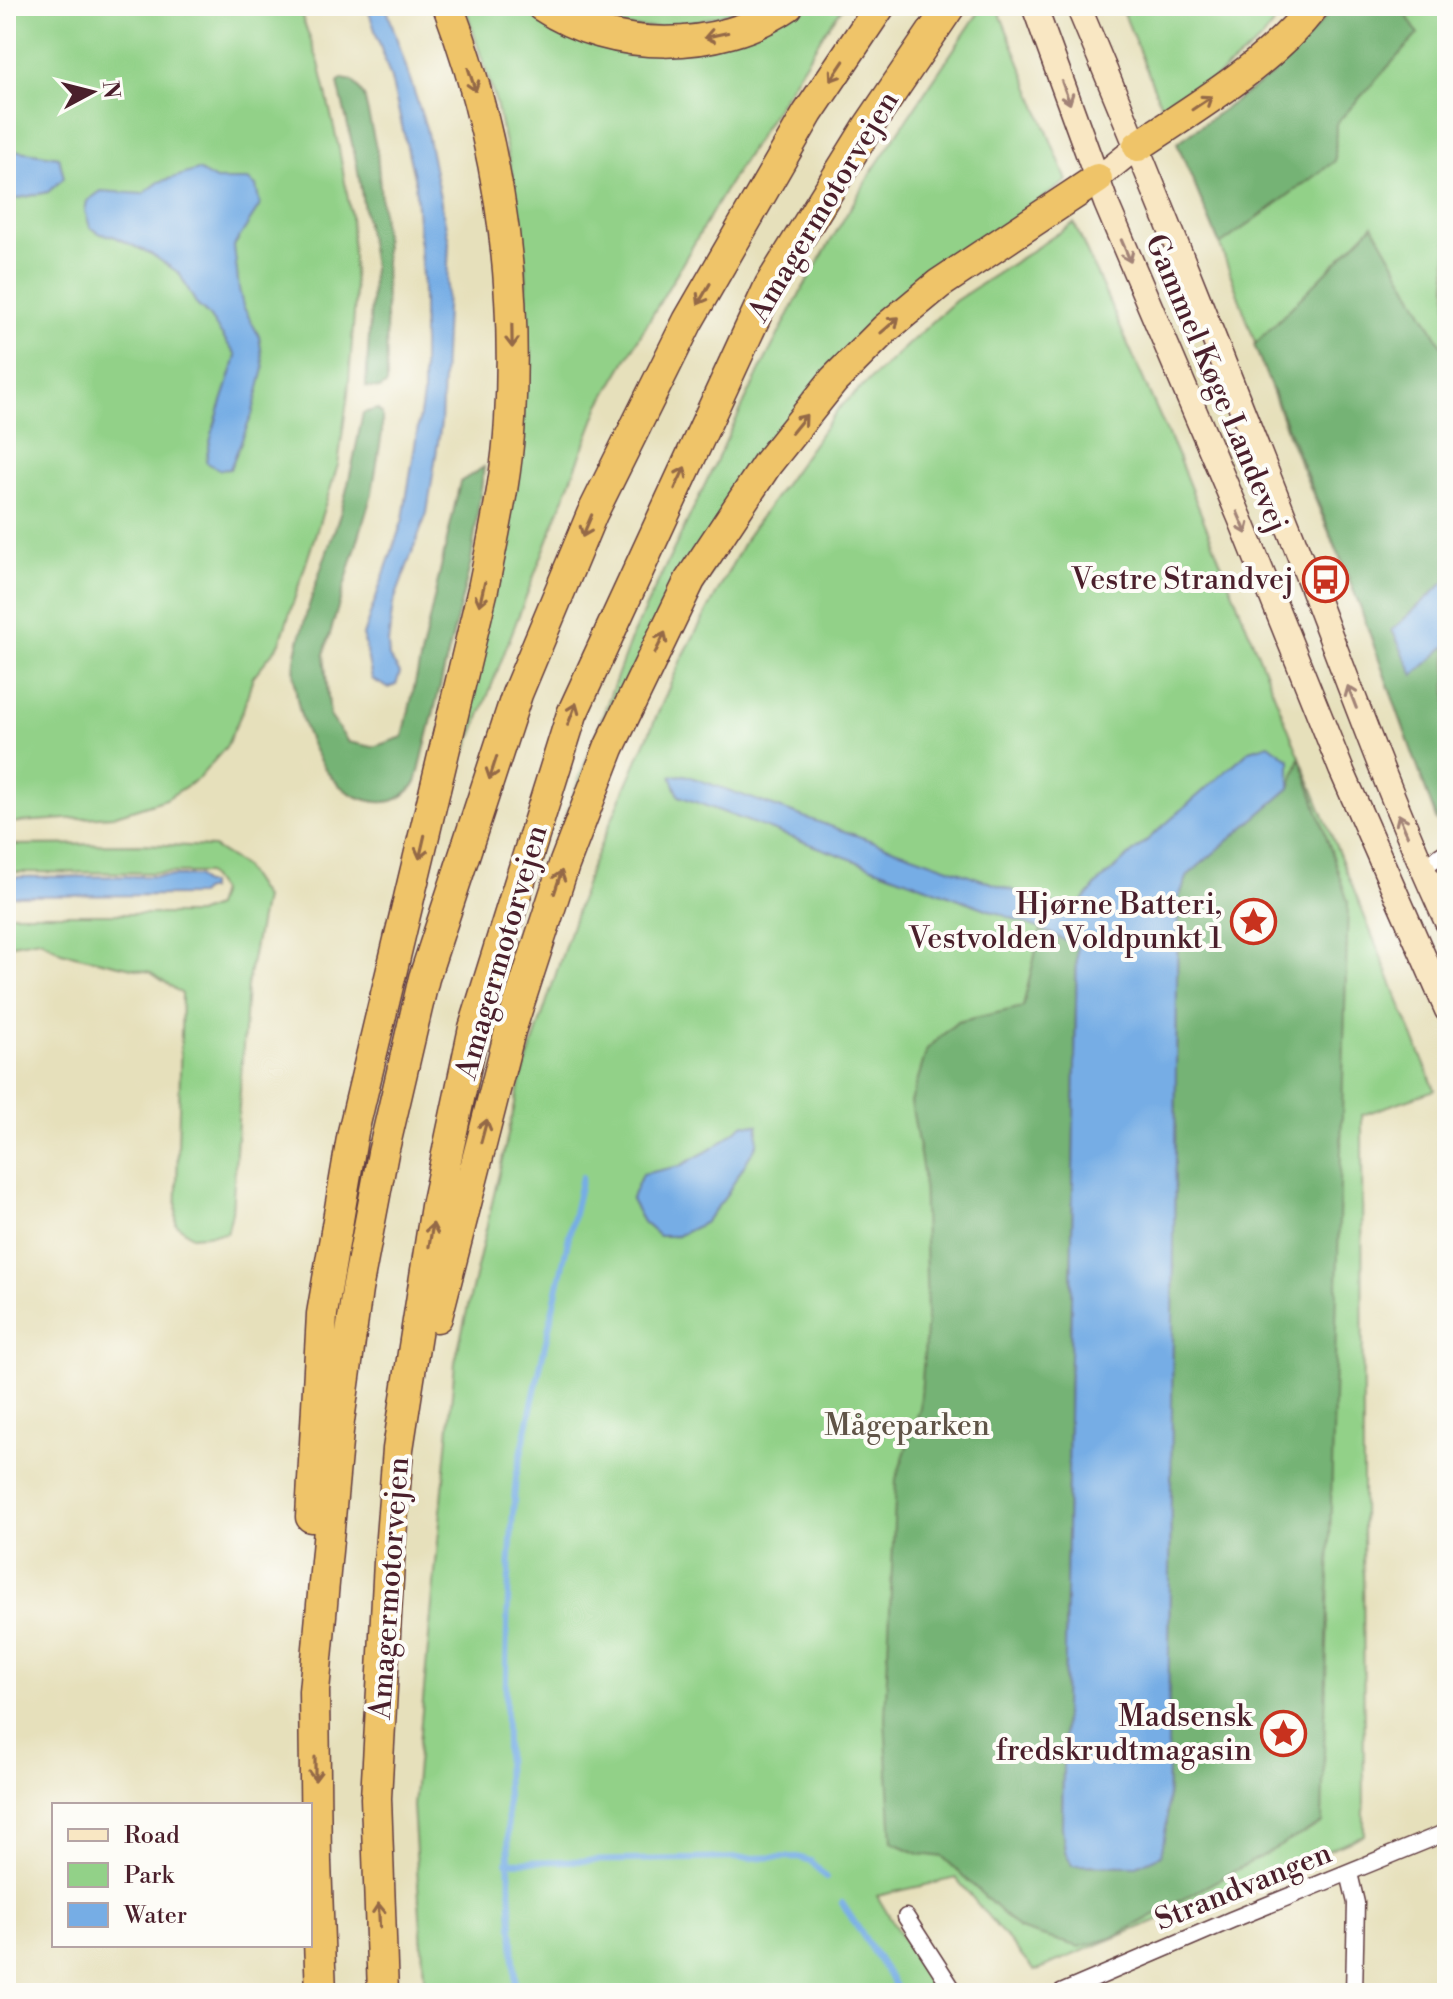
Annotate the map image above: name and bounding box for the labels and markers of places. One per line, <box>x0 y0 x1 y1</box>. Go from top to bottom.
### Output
bus stop icon: Vestre Strandvej <box>1301 555 1349 603</box>
place label: Vestre Strandvej <box>1070 561 1294 599</box>
place label: Hjørne Batteri, Vestvolden Voldpunkt 1 <box>907 886 1222 958</box>
place icon: Hjørne Batteri, Vestvolden Voldpunkt 1 <box>1229 897 1277 945</box>
place label: Madsensk fredskrudtmagasin <box>996 1698 1253 1770</box>
place icon: Madsensk fredskrudtmagasin <box>1259 1709 1307 1757</box>

